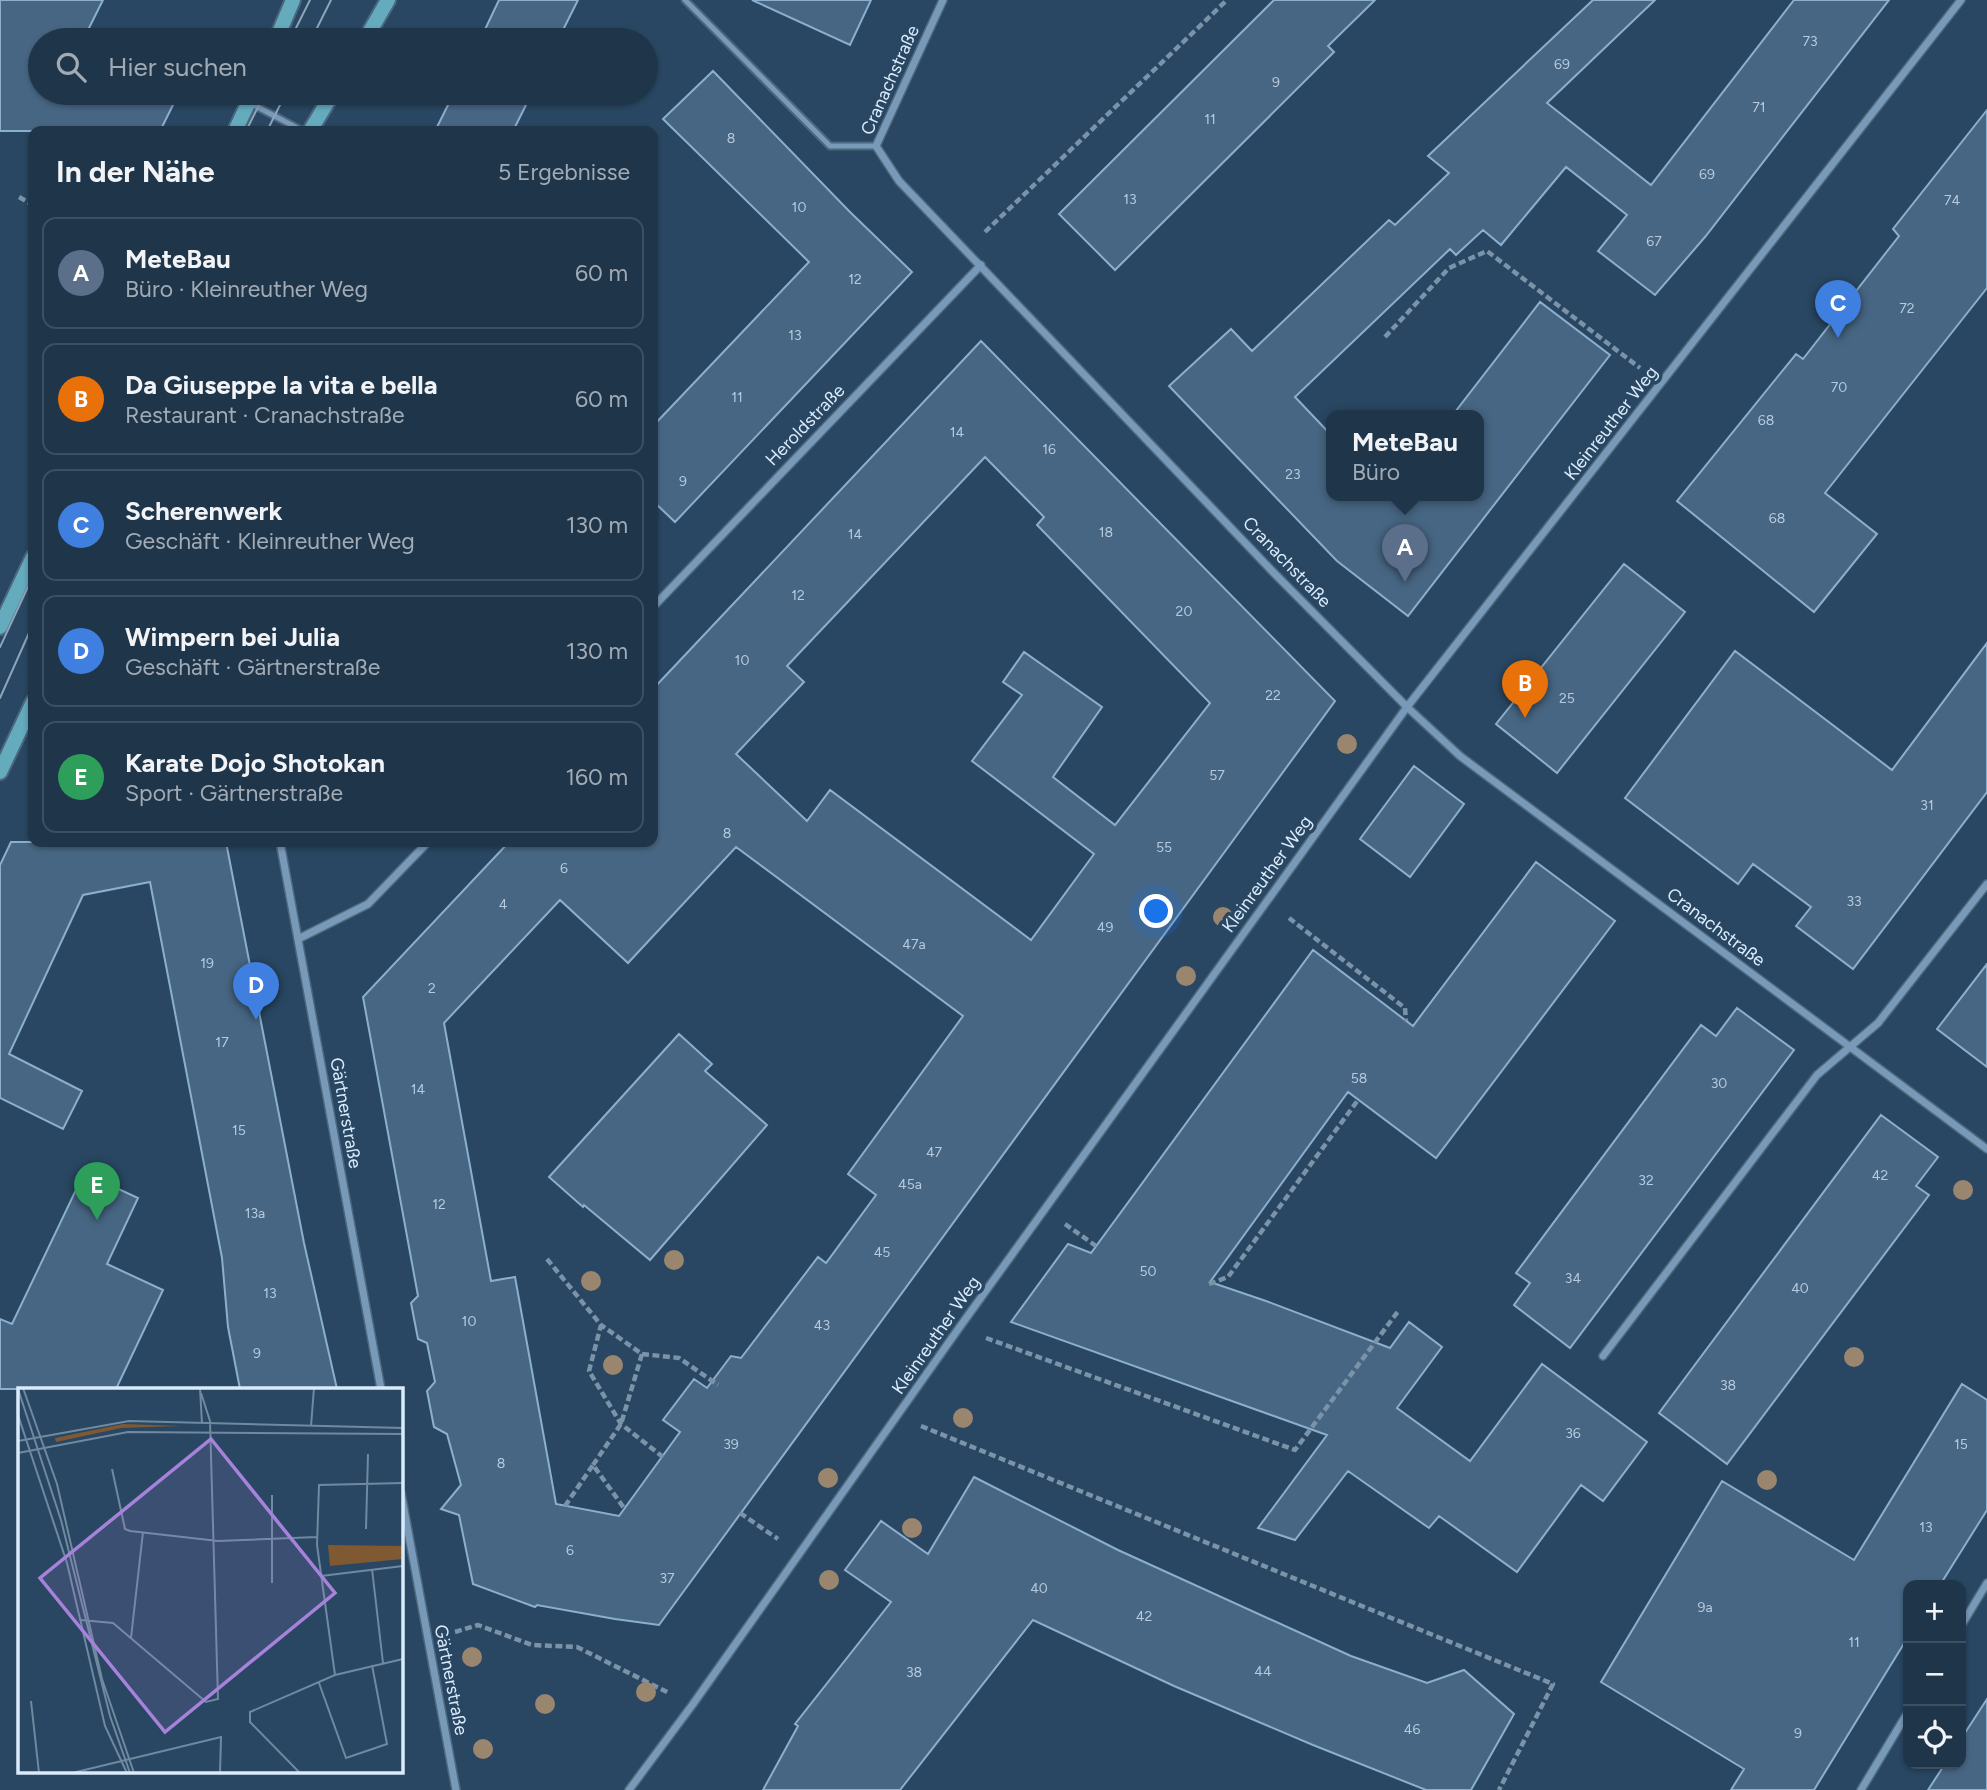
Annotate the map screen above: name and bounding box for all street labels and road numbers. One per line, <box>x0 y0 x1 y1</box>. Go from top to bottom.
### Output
street label: Cranachstraße <box>856 22 924 138</box>
street label: Kleinreuther Weg <box>1560 361 1662 485</box>
street label: Heroldstraße <box>761 380 849 470</box>
street label: Cranachstraße <box>1238 512 1336 612</box>
street label: Kleinreuther Weg <box>1217 811 1317 937</box>
street label: Cranachstraße <box>1662 883 1770 971</box>
street label: Gärtnerstraße <box>325 1056 367 1170</box>
street label: Kleinreuther Weg <box>887 1272 985 1398</box>
street label: Gärtnerstraße <box>430 1623 473 1737</box>

